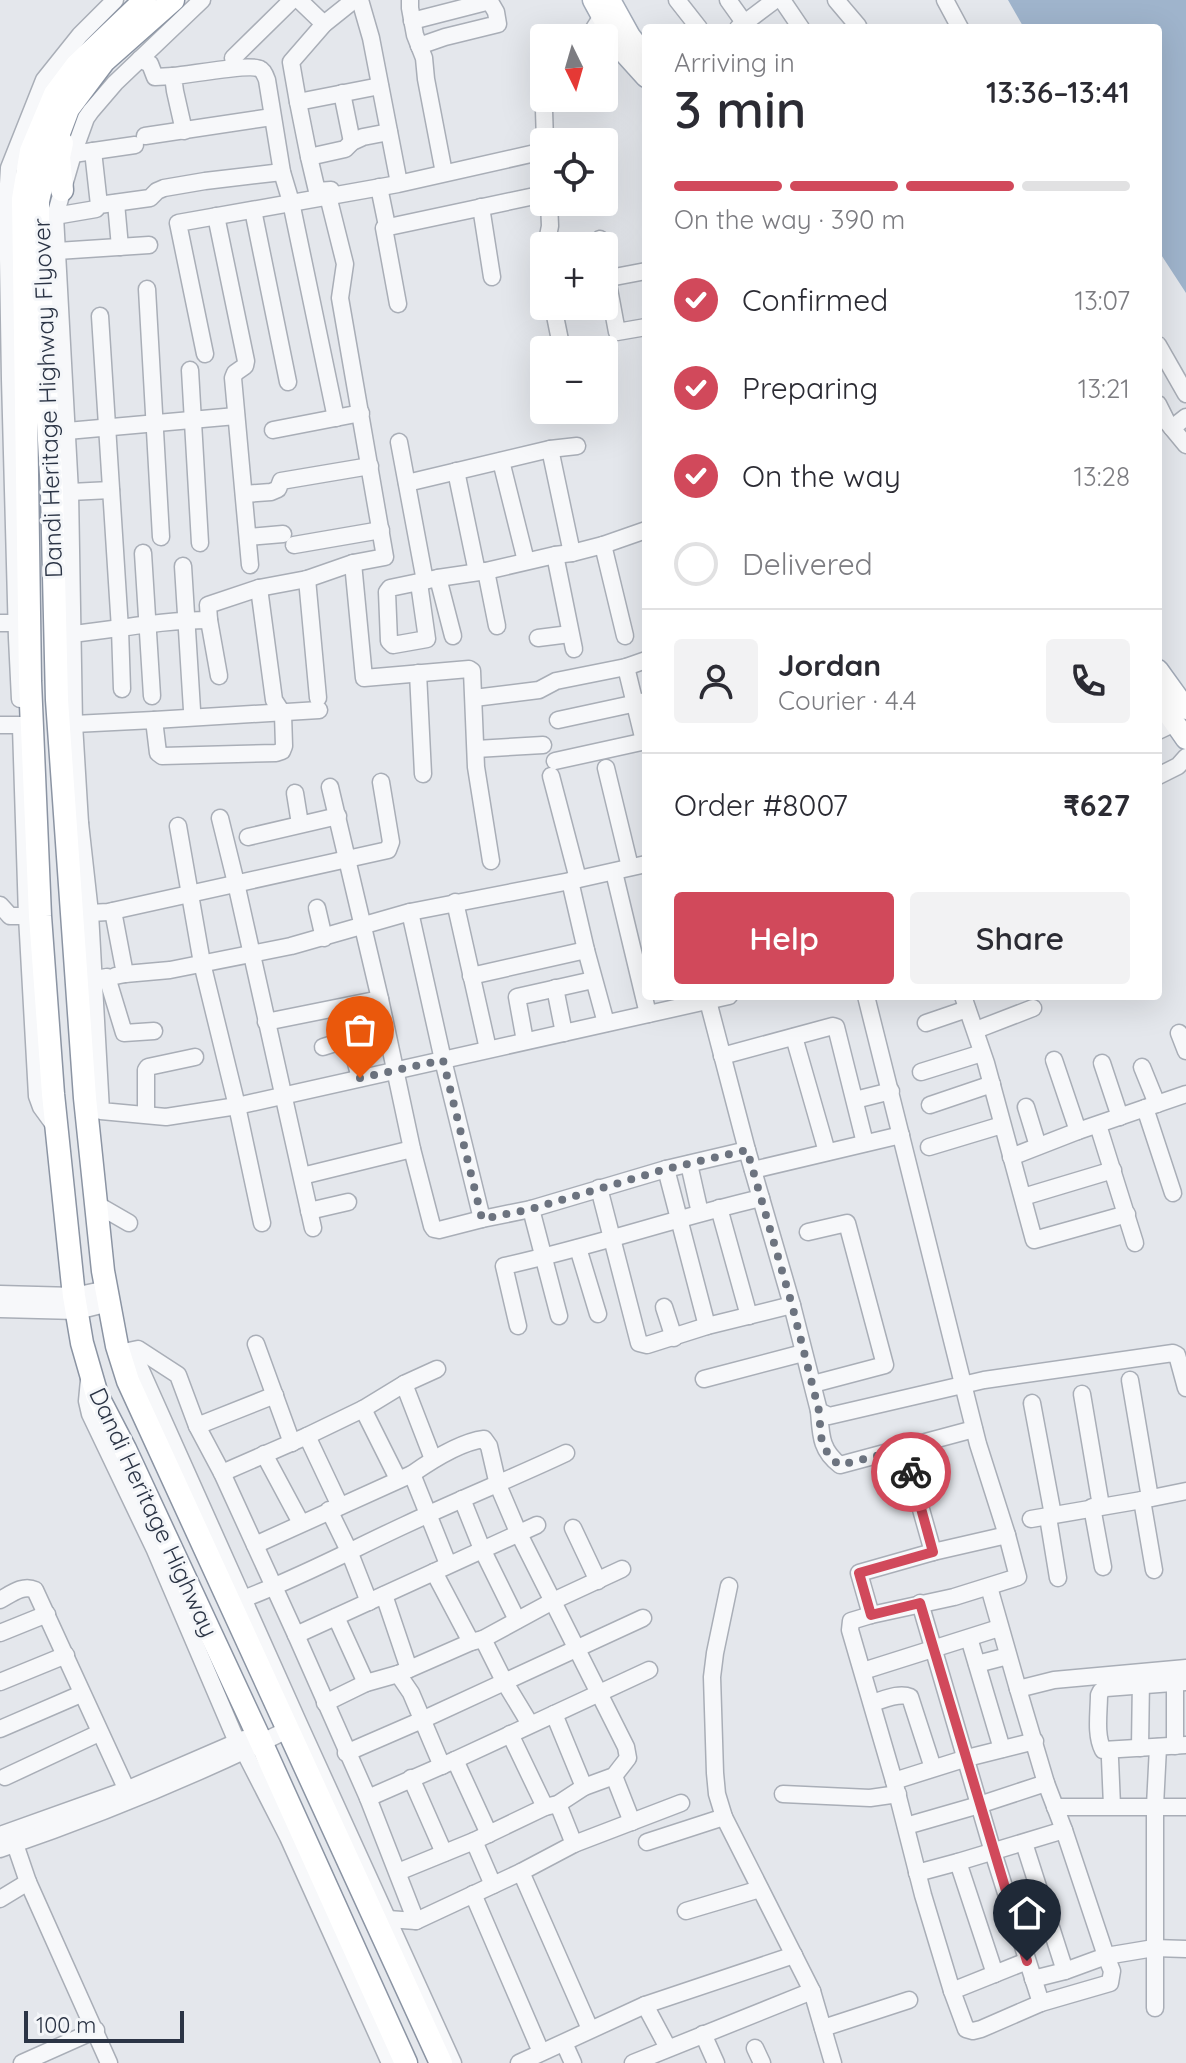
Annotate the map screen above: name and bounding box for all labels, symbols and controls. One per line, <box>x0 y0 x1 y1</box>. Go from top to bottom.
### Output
north arrow <box>530 24 618 112</box>
map controls <box>530 24 618 424</box>
text: Arriving in <box>674 46 795 79</box>
text: 13:36–13:41 <box>986 73 1130 111</box>
text: 3 min <box>674 76 807 141</box>
button: locate <box>530 128 618 216</box>
text: On the way · 390 m <box>674 203 905 236</box>
street label: Dandi Heritage Highway Flyover <box>26 217 68 579</box>
button: + <box>530 232 618 320</box>
icon: check <box>674 278 718 322</box>
text: Confirmed <box>742 281 888 319</box>
text: 13:07 <box>1075 284 1130 317</box>
button: − <box>530 336 618 424</box>
icon: check <box>674 366 718 410</box>
text: Preparing <box>742 369 878 407</box>
text: 13:21 <box>1078 372 1130 405</box>
icon: check <box>674 454 718 498</box>
text: On the way <box>742 457 901 495</box>
text: 13:28 <box>1073 460 1130 493</box>
text: Delivered <box>742 545 873 583</box>
button: person <box>674 639 758 723</box>
button: phone <box>1046 639 1130 723</box>
text: Jordan <box>778 646 881 684</box>
text: Courier · 4.4 <box>778 684 916 717</box>
text: Order #8007 <box>674 786 848 824</box>
text: ₹627 <box>1063 786 1130 824</box>
button: Help <box>674 892 894 984</box>
button: Share <box>910 892 1130 984</box>
pin <box>326 996 394 1078</box>
icon: bag <box>338 1008 382 1052</box>
street label: Dandi Heritage Highway <box>83 1383 225 1641</box>
courier <box>871 1432 951 1512</box>
icon: bike <box>889 1450 933 1494</box>
pin <box>993 1879 1061 1961</box>
icon: home <box>1005 1891 1049 1935</box>
scale bar <box>24 2007 184 2043</box>
text: 100 m <box>36 2011 96 2039</box>

